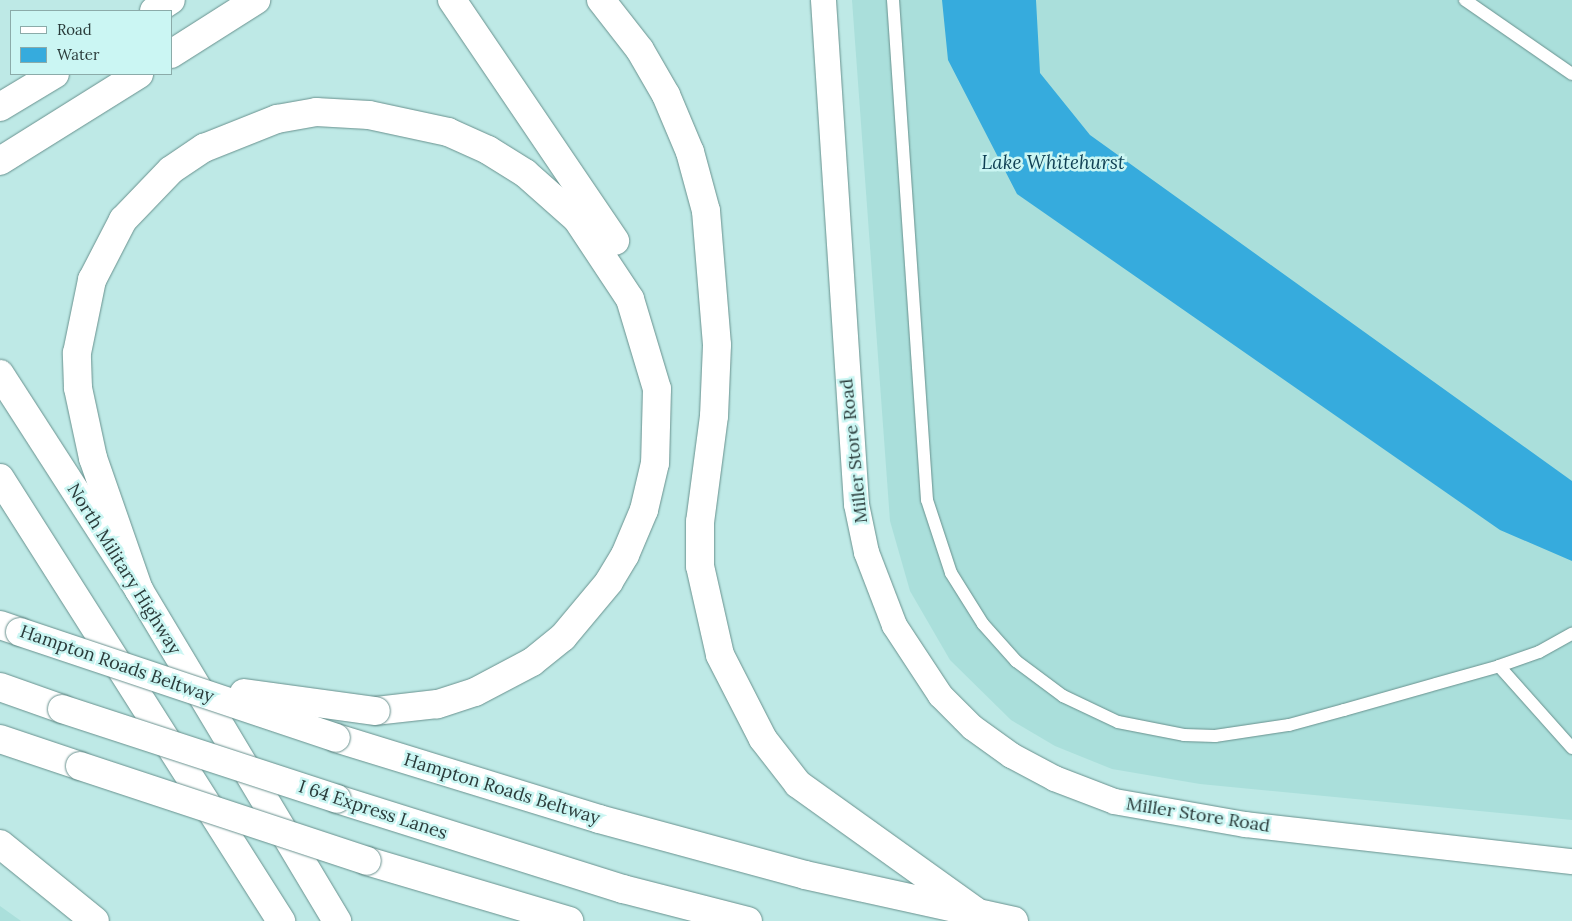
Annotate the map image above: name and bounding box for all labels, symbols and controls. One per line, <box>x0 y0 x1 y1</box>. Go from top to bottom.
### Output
legend <box>10 10 172 75</box>
text: Road <box>57 20 92 39</box>
text: Water <box>57 45 99 64</box>
water label: Lake Whitehurst <box>981 152 1125 174</box>
street label: Miller Store Road <box>836 378 872 524</box>
street label: North Military Highway <box>62 479 186 659</box>
street label: Hampton Roads Beltway <box>17 621 217 707</box>
street label: Hampton Roads Beltway <box>401 749 603 829</box>
street label: I 64 Express Lanes <box>296 776 450 844</box>
street label: Miller Store Road <box>1125 793 1271 837</box>

